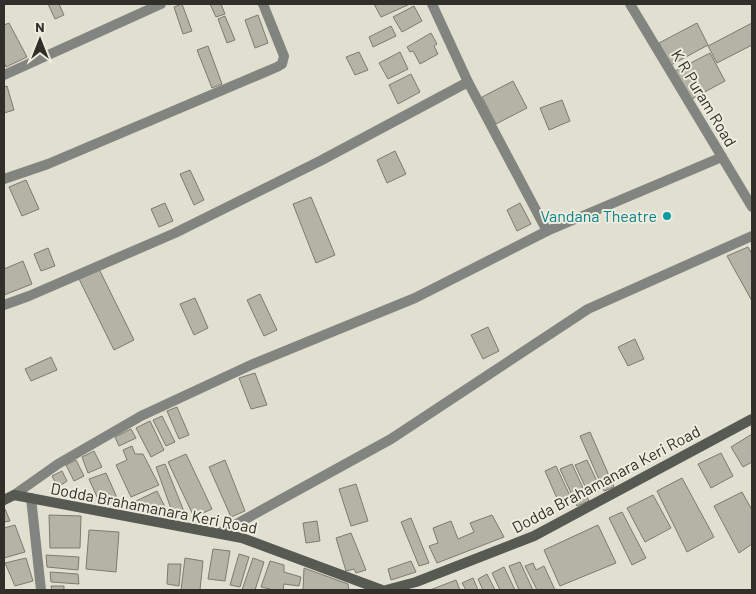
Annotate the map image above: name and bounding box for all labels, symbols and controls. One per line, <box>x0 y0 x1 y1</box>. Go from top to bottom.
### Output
north arrow <box>15 15 65 65</box>
text: N <box>35 18 45 35</box>
street label: K R Puram Road <box>668 46 741 150</box>
place label: Vandana Theatre <box>540 206 657 225</box>
marker: Vandana Theatre <box>661 210 673 222</box>
street label: Dodda Brahamanara Keri Road <box>509 421 703 536</box>
street label: Dodda Brahamanara Keri Road <box>49 478 259 537</box>

